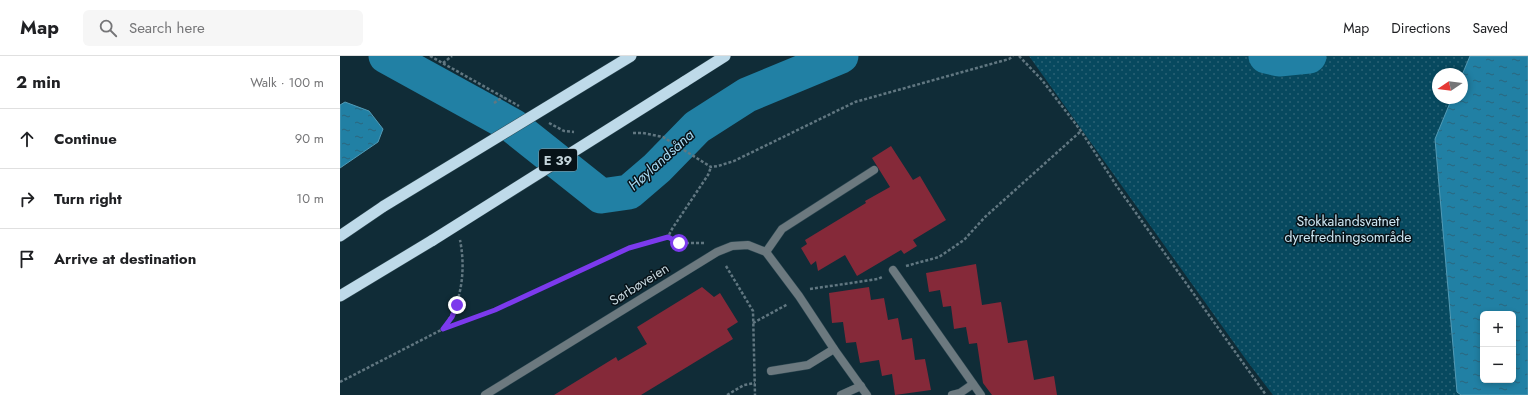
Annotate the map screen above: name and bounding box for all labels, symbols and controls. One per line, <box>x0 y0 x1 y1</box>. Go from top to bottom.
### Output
search box <box>83 10 363 46</box>
text: Map <box>20 14 59 41</box>
icon: search <box>97 17 119 39</box>
text: Search here <box>129 17 205 39</box>
text: Map <box>1343 18 1369 38</box>
text: Directions <box>1391 18 1451 38</box>
text: Saved <box>1473 18 1508 38</box>
north arrow <box>1432 68 1468 104</box>
text: 2 min <box>16 70 61 94</box>
text: Walk · 100 m <box>250 73 324 92</box>
water label: Høylandsåna <box>623 124 699 196</box>
icon: ahead <box>16 128 38 150</box>
text: Continue <box>54 128 117 150</box>
text: 90 m <box>295 129 324 148</box>
road number: E 39 <box>539 149 577 171</box>
icon: right <box>16 188 38 210</box>
text: Turn right <box>54 188 122 210</box>
text: 10 m <box>296 189 324 208</box>
park label: Stokkalandsvatnet dyrefredningsområde <box>1284 211 1412 247</box>
route start <box>670 234 688 252</box>
icon: arrive <box>16 248 38 270</box>
text: Arrive at destination <box>54 248 196 270</box>
street label: Sørbøveien <box>605 258 673 310</box>
route end <box>448 296 466 314</box>
map controls <box>1480 311 1516 383</box>
button: + <box>1480 311 1516 347</box>
button: − <box>1480 347 1516 383</box>

